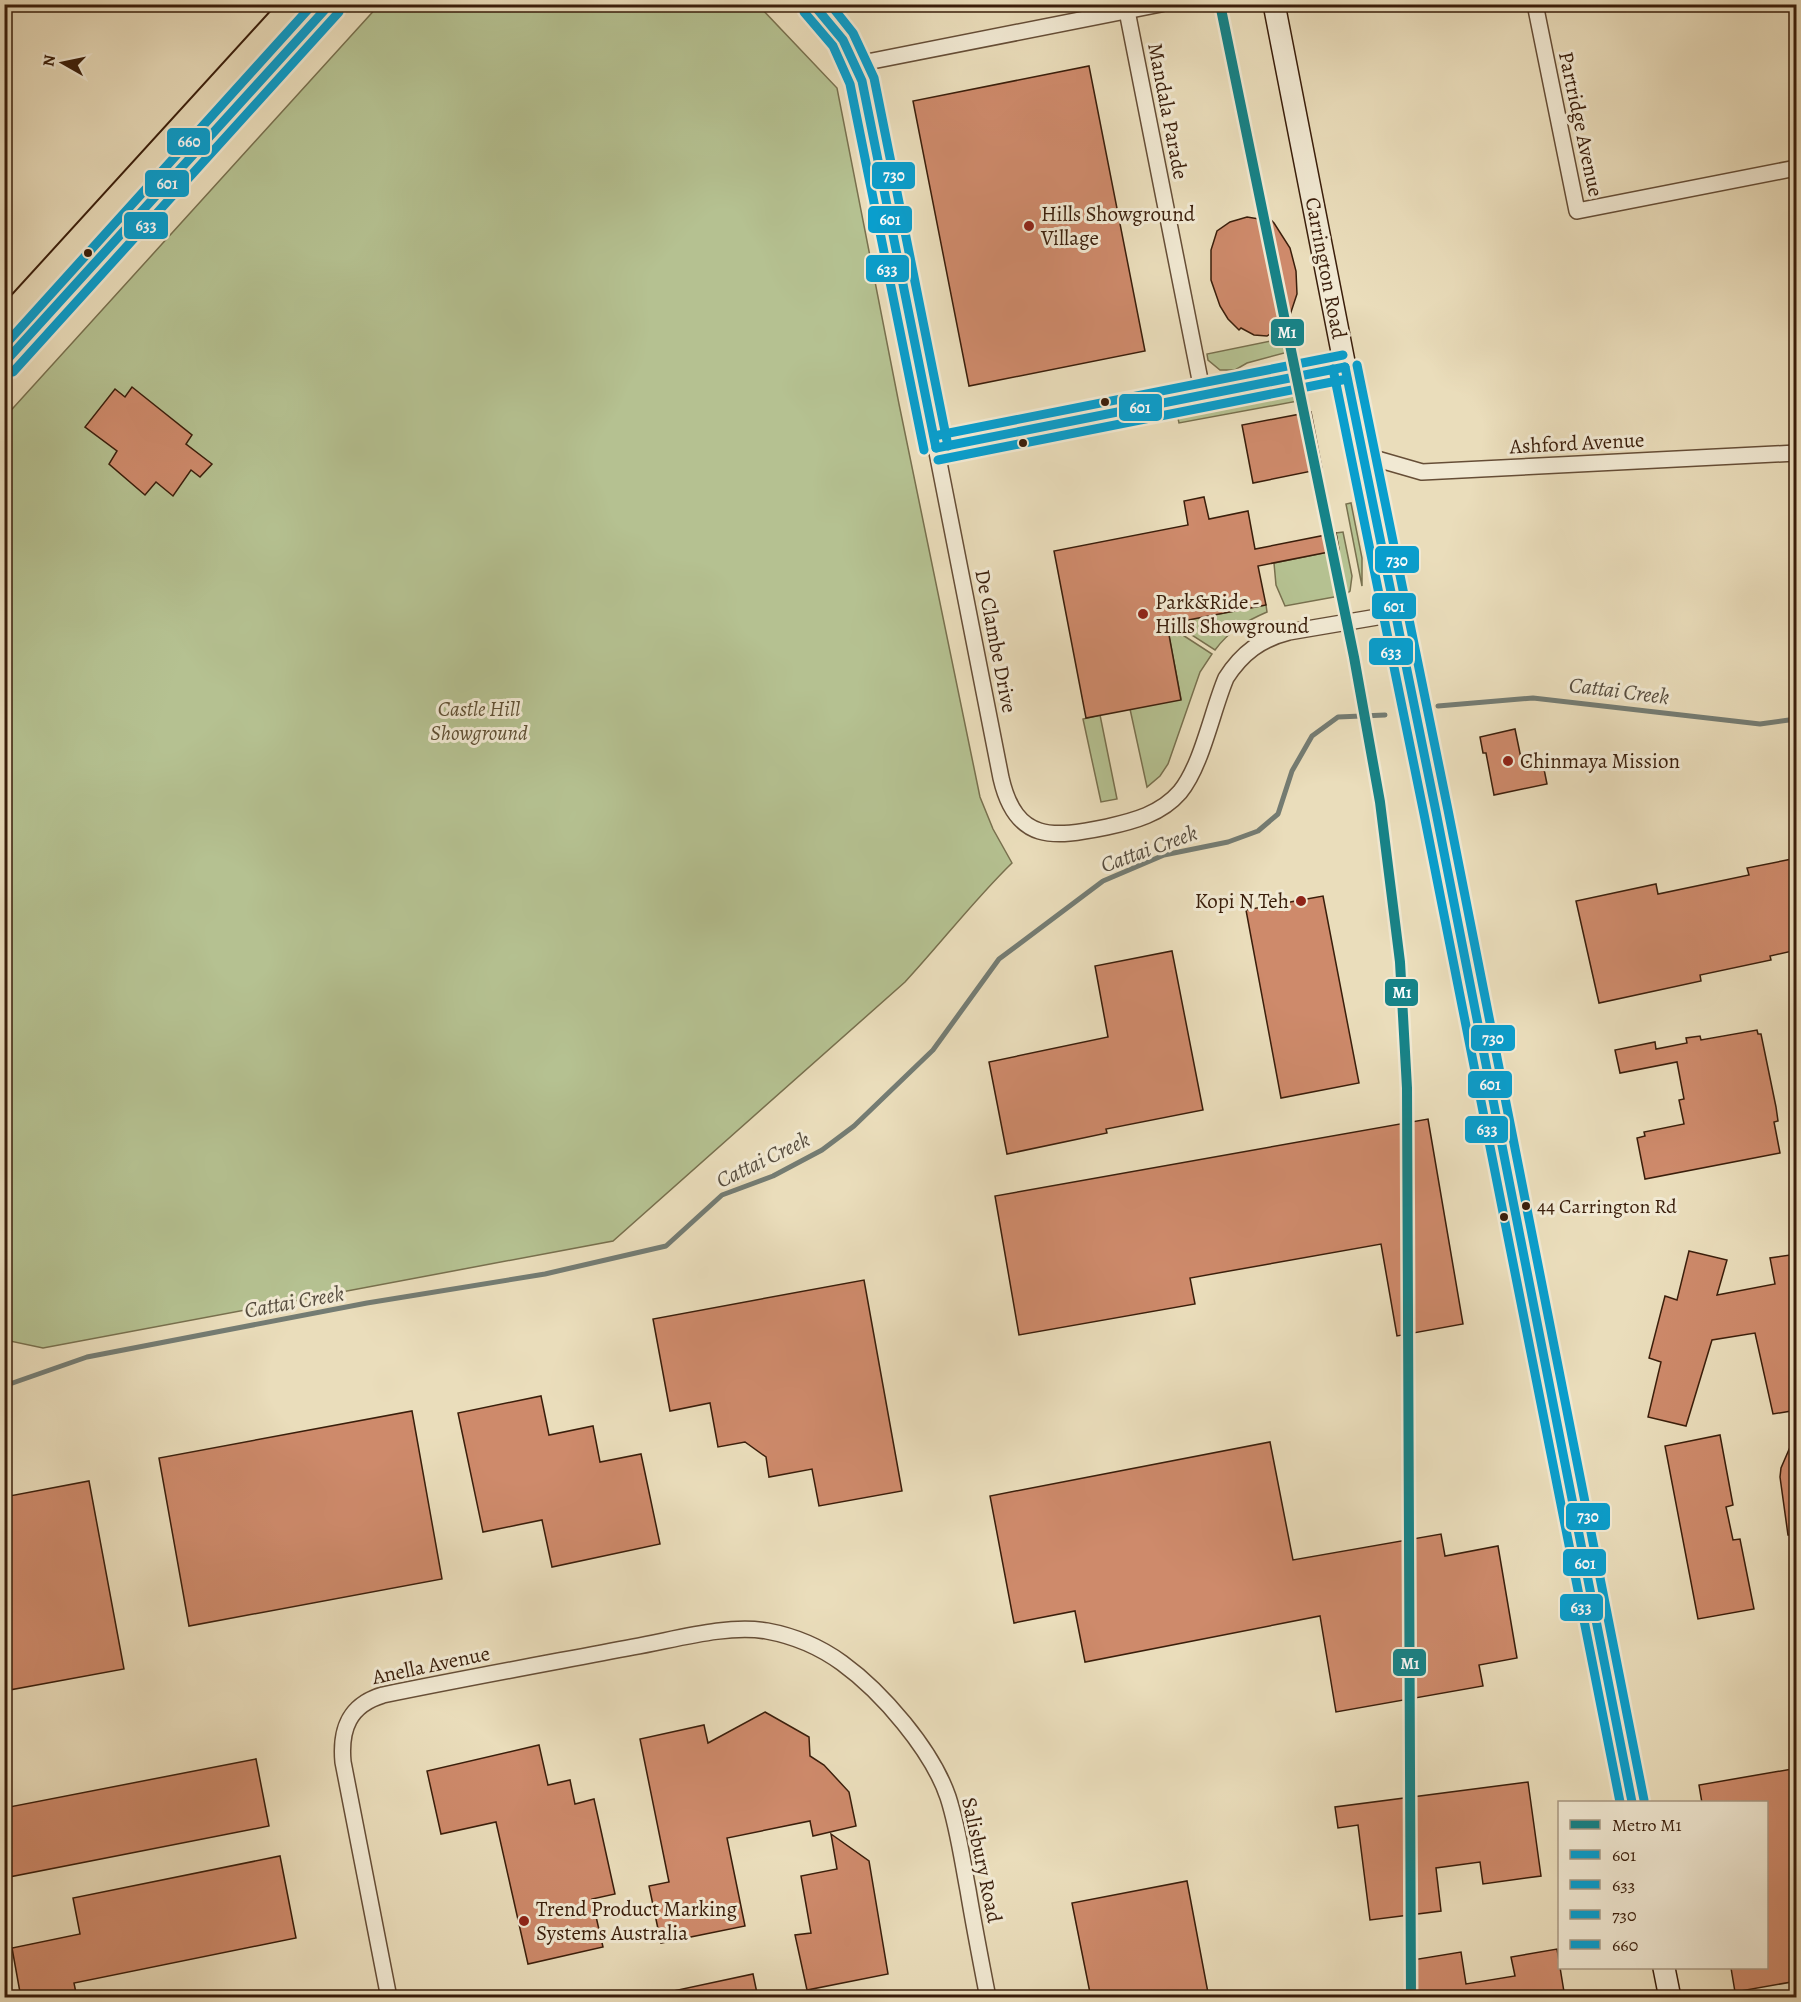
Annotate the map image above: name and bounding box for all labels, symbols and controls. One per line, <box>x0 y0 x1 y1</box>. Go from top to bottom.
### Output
north arrow <box>33 33 93 93</box>
street label: Mandala Parade <box>1141 40 1195 182</box>
street label: Partridge Avenue <box>1552 49 1610 199</box>
text: N <box>37 53 61 68</box>
line badge: 660 <box>166 127 211 156</box>
text: 660 <box>178 131 201 153</box>
line badge: 730 <box>871 161 916 190</box>
text: 730 <box>883 165 905 187</box>
line badge: 601 <box>144 169 190 198</box>
text: 601 <box>156 173 178 195</box>
street label: Carrington Road <box>1299 195 1354 342</box>
place label: Hills Showground Village <box>1040 200 1196 252</box>
line badge: 601 <box>867 205 913 234</box>
text: 601 <box>879 209 901 231</box>
line badge: 633 <box>123 211 169 240</box>
text: 633 <box>135 215 157 237</box>
marker: Hills Showground Village <box>1022 219 1036 233</box>
unlabelled marker <box>82 247 94 259</box>
line badge: 633 <box>865 254 910 283</box>
text: 633 <box>876 259 898 281</box>
line badge: M1 <box>1270 318 1305 347</box>
text: M1 <box>1277 322 1297 344</box>
line badge: 601 <box>1118 393 1163 422</box>
unlabelled marker <box>1099 396 1111 408</box>
text: 601 <box>1129 397 1151 419</box>
street label: Ashford Avenue <box>1508 425 1645 461</box>
unlabelled marker <box>1017 437 1029 449</box>
line badge: 730 <box>1374 545 1420 574</box>
text: 730 <box>1386 550 1408 572</box>
street label: De Clambe Drive <box>968 567 1024 715</box>
place label: Park&Ride - Hills Showground <box>1155 588 1310 640</box>
line badge: 601 <box>1371 592 1417 620</box>
text: 601 <box>1383 596 1405 618</box>
marker: Park&Ride - Hills Showground <box>1136 607 1150 621</box>
line badge: 633 <box>1368 637 1414 666</box>
text: 633 <box>1380 642 1402 664</box>
water label: Cattai Creek <box>1567 670 1671 712</box>
park label: Castle Hill Showground <box>430 695 528 747</box>
place label: Chinmaya Mission <box>1520 747 1680 775</box>
marker: Chinmaya Mission <box>1501 754 1515 768</box>
water label: Cattai Creek <box>1097 818 1202 880</box>
place label: Kopi N Teh <box>1195 887 1289 915</box>
marker: Kopi N Teh <box>1294 894 1308 908</box>
line badge: M1 <box>1384 978 1419 1007</box>
text: M1 <box>1392 982 1412 1004</box>
line badge: 730 <box>1470 1024 1516 1052</box>
text: 730 <box>1482 1028 1504 1050</box>
line badge: 601 <box>1467 1070 1513 1099</box>
text: 601 <box>1479 1074 1501 1096</box>
line badge: 633 <box>1464 1115 1509 1144</box>
text: 633 <box>1476 1119 1498 1141</box>
water label: Cattai Creek <box>711 1124 815 1196</box>
place label: 44 Carrington Rd <box>1537 1193 1677 1220</box>
marker: 44 Carrington Rd <box>1520 1200 1532 1212</box>
unlabelled marker <box>1498 1211 1510 1223</box>
water label: Cattai Creek <box>242 1278 346 1326</box>
line badge: 730 <box>1565 1502 1611 1531</box>
text: 730 <box>1577 1506 1599 1528</box>
line badge: 601 <box>1562 1548 1607 1577</box>
text: 601 <box>1574 1553 1596 1575</box>
line badge: 633 <box>1559 1593 1604 1622</box>
text: 633 <box>1570 1597 1592 1619</box>
street label: Anella Avenue <box>369 1639 492 1691</box>
line badge: M1 <box>1392 1648 1427 1677</box>
text: M1 <box>1400 1653 1420 1675</box>
street label: Salisbury Road <box>955 1795 1009 1926</box>
legend <box>1558 1801 1768 1969</box>
text: Metro M1 <box>1612 1813 1682 1837</box>
text: 601 <box>1612 1843 1636 1867</box>
text: 633 <box>1612 1873 1635 1897</box>
place label: Trend Product Marking Systems Australia <box>536 1895 738 1947</box>
text: 730 <box>1612 1903 1637 1927</box>
marker: Trend Product Marking Systems Australia <box>517 1914 531 1928</box>
text: 660 <box>1612 1933 1638 1957</box>

